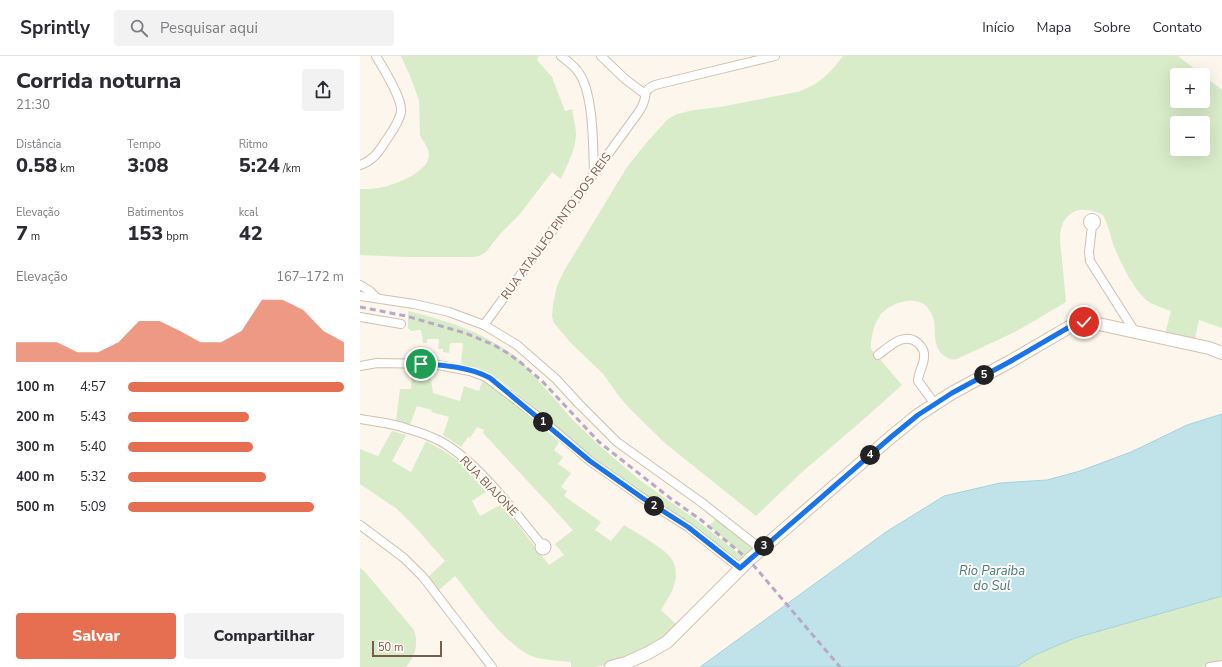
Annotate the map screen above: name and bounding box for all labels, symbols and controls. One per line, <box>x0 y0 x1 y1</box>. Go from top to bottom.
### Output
search box <box>114 10 394 46</box>
text: Sprintly <box>20 15 90 41</box>
icon: search <box>128 17 150 39</box>
text: Pesquisar aqui <box>160 18 258 38</box>
text: Início <box>982 18 1014 37</box>
text: Mapa <box>1036 18 1071 37</box>
text: Sobre <box>1093 18 1130 37</box>
text: Contato <box>1152 18 1202 37</box>
text: Corrida noturna <box>16 66 181 96</box>
map controls <box>1170 68 1210 156</box>
button: + <box>1170 68 1210 108</box>
button: share <box>302 69 344 111</box>
text: 21:30 <box>16 96 50 114</box>
button: − <box>1170 116 1210 156</box>
text: Distância <box>16 137 61 152</box>
text: Tempo <box>127 137 161 152</box>
text: Ritmo <box>239 137 268 152</box>
street label: RUA ATAULFO PINTO DOS REIS <box>497 149 615 303</box>
text: 0.58 <box>16 152 57 179</box>
text: 3:08 <box>127 152 169 179</box>
text: 5:24 <box>239 152 280 179</box>
text: km <box>57 161 75 176</box>
text: /km <box>280 161 301 176</box>
text: Elevação <box>16 205 60 220</box>
text: Batimentos <box>127 205 184 220</box>
text: kcal <box>239 205 258 220</box>
text: 7 <box>16 220 28 247</box>
text: 153 <box>127 220 163 247</box>
text: 42 <box>239 220 263 247</box>
text: m <box>28 229 40 244</box>
text: bpm <box>163 229 188 244</box>
text: Elevação <box>16 268 68 286</box>
text: 167–172 m <box>276 268 344 286</box>
pin <box>1067 305 1101 339</box>
icon: check <box>1073 311 1095 333</box>
pin <box>404 347 438 381</box>
icon: arrive <box>410 353 432 375</box>
pin: 5 <box>974 365 994 385</box>
text: 5 <box>981 367 987 382</box>
text: 100 m <box>16 378 54 396</box>
text: 4:57 <box>80 378 106 396</box>
text: 200 m <box>16 408 54 426</box>
text: 5:43 <box>80 408 106 426</box>
pin: 1 <box>533 412 553 432</box>
text: 1 <box>540 414 546 429</box>
text: 300 m <box>16 438 54 456</box>
text: 5:40 <box>80 438 106 456</box>
pin: 4 <box>860 445 880 465</box>
text: 4 <box>867 447 873 462</box>
street label: RUA BIAJONE <box>456 453 522 519</box>
text: 400 m <box>16 468 54 486</box>
text: 5:32 <box>80 468 106 486</box>
pin: 2 <box>644 496 664 516</box>
text: 500 m <box>16 498 54 516</box>
text: 5:09 <box>80 498 106 516</box>
text: 2 <box>651 498 657 513</box>
pin: 3 <box>754 536 774 556</box>
text: 3 <box>761 538 767 553</box>
water label: Rio Paraiba do Sul <box>959 562 1025 595</box>
button: Salvar <box>16 613 176 659</box>
button: Compartilhar <box>184 613 344 659</box>
scale bar <box>372 639 442 658</box>
text: 50 m <box>378 640 403 655</box>

